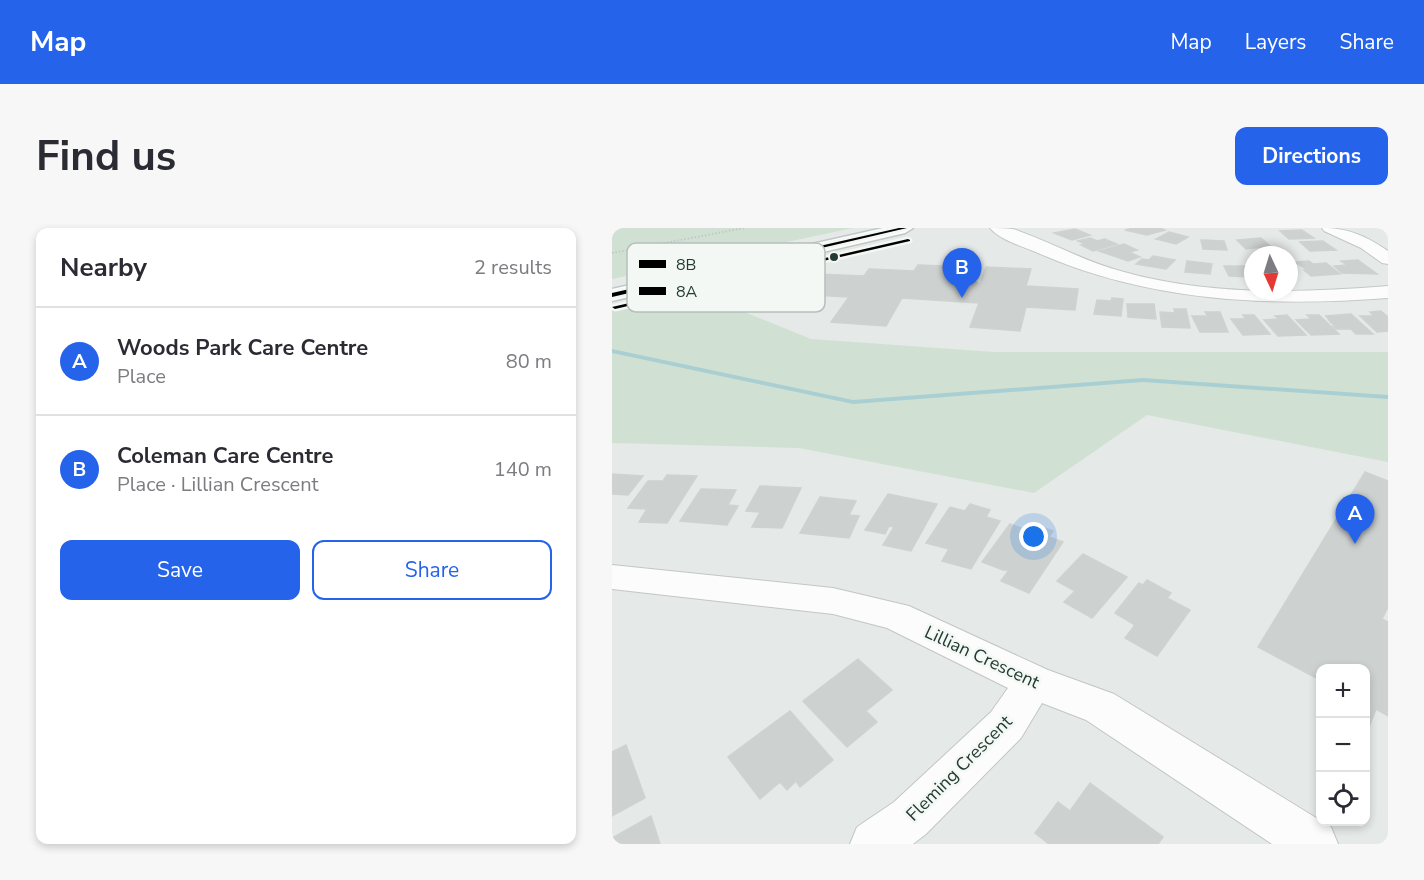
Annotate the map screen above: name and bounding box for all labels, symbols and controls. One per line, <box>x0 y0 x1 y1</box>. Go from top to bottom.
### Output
text: Map <box>30 23 86 61</box>
text: Map <box>1170 28 1212 56</box>
text: Layers <box>1245 28 1306 56</box>
text: Share <box>1339 28 1394 56</box>
button: Directions <box>1235 127 1388 185</box>
text: Find us <box>36 128 176 185</box>
legend <box>627 243 825 312</box>
north arrow <box>1244 246 1298 300</box>
pin: B <box>942 248 982 298</box>
text: Nearby <box>60 250 147 285</box>
unlabelled marker <box>828 251 840 263</box>
text: 2 results <box>474 254 552 281</box>
text: 8B <box>676 254 696 276</box>
text: 8A <box>676 281 698 303</box>
text: Woods Park Care Centre <box>117 333 368 363</box>
text: A <box>72 348 87 375</box>
text: 80 m <box>506 348 552 375</box>
text: Place <box>117 363 166 390</box>
text: Coleman Care Centre <box>117 441 333 471</box>
text: B <box>73 456 86 483</box>
text: 140 m <box>494 456 552 483</box>
text: Place · Lillian Crescent <box>117 471 319 498</box>
pin: A <box>1336 494 1374 544</box>
your location <box>1019 522 1048 551</box>
button: Save <box>60 540 300 600</box>
button: Share <box>312 540 552 600</box>
street label: Lillian Crescent <box>921 620 1044 694</box>
map controls <box>1316 664 1370 826</box>
button: + <box>1316 664 1370 718</box>
street label: Fleming Crescent <box>901 709 1018 826</box>
button: − <box>1316 718 1370 772</box>
button: locate <box>1316 772 1370 826</box>

